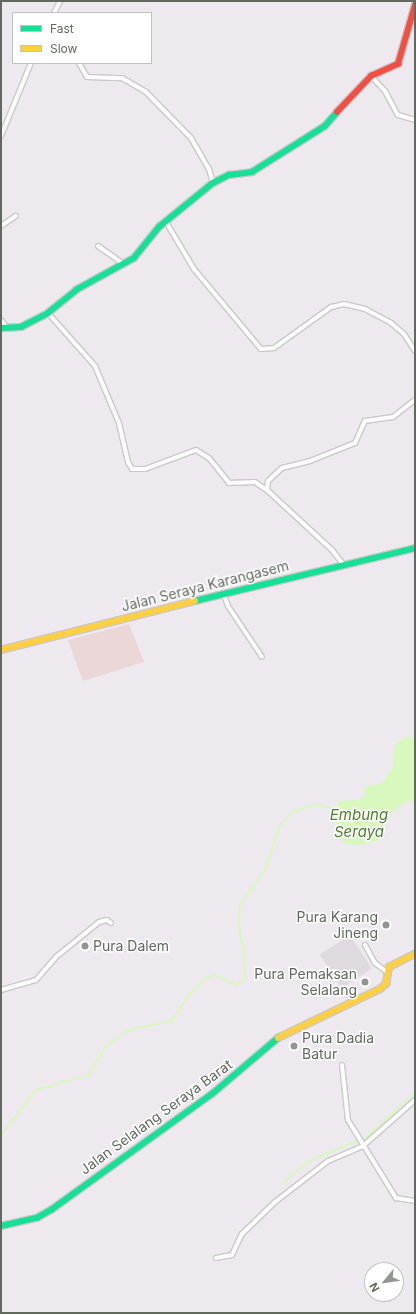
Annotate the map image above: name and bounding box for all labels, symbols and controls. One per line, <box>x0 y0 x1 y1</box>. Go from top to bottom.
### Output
legend <box>12 12 152 64</box>
text: Fast <box>50 21 74 36</box>
text: Slow <box>50 41 77 56</box>
street label: Jalan Seraya Karangasem <box>120 557 290 615</box>
water label: Embung Seraya <box>330 805 388 840</box>
place label: Pura Karang Jineng <box>296 909 378 942</box>
marker: Pura Karang Jineng <box>381 920 391 930</box>
place label: Pura Dalem <box>93 938 169 954</box>
marker: Pura Dalem <box>80 941 90 951</box>
place label: Pura Pemaksan Selalang <box>254 966 357 998</box>
marker: Pura Pemaksan Selalang <box>360 977 370 987</box>
place label: Pura Dadia Batur <box>302 1030 374 1062</box>
marker: Pura Dadia Batur <box>289 1041 299 1051</box>
street label: Jalan Selalang Seraya Barat <box>77 1056 235 1178</box>
north arrow <box>364 1262 404 1302</box>
text: N <box>366 1280 383 1294</box>

